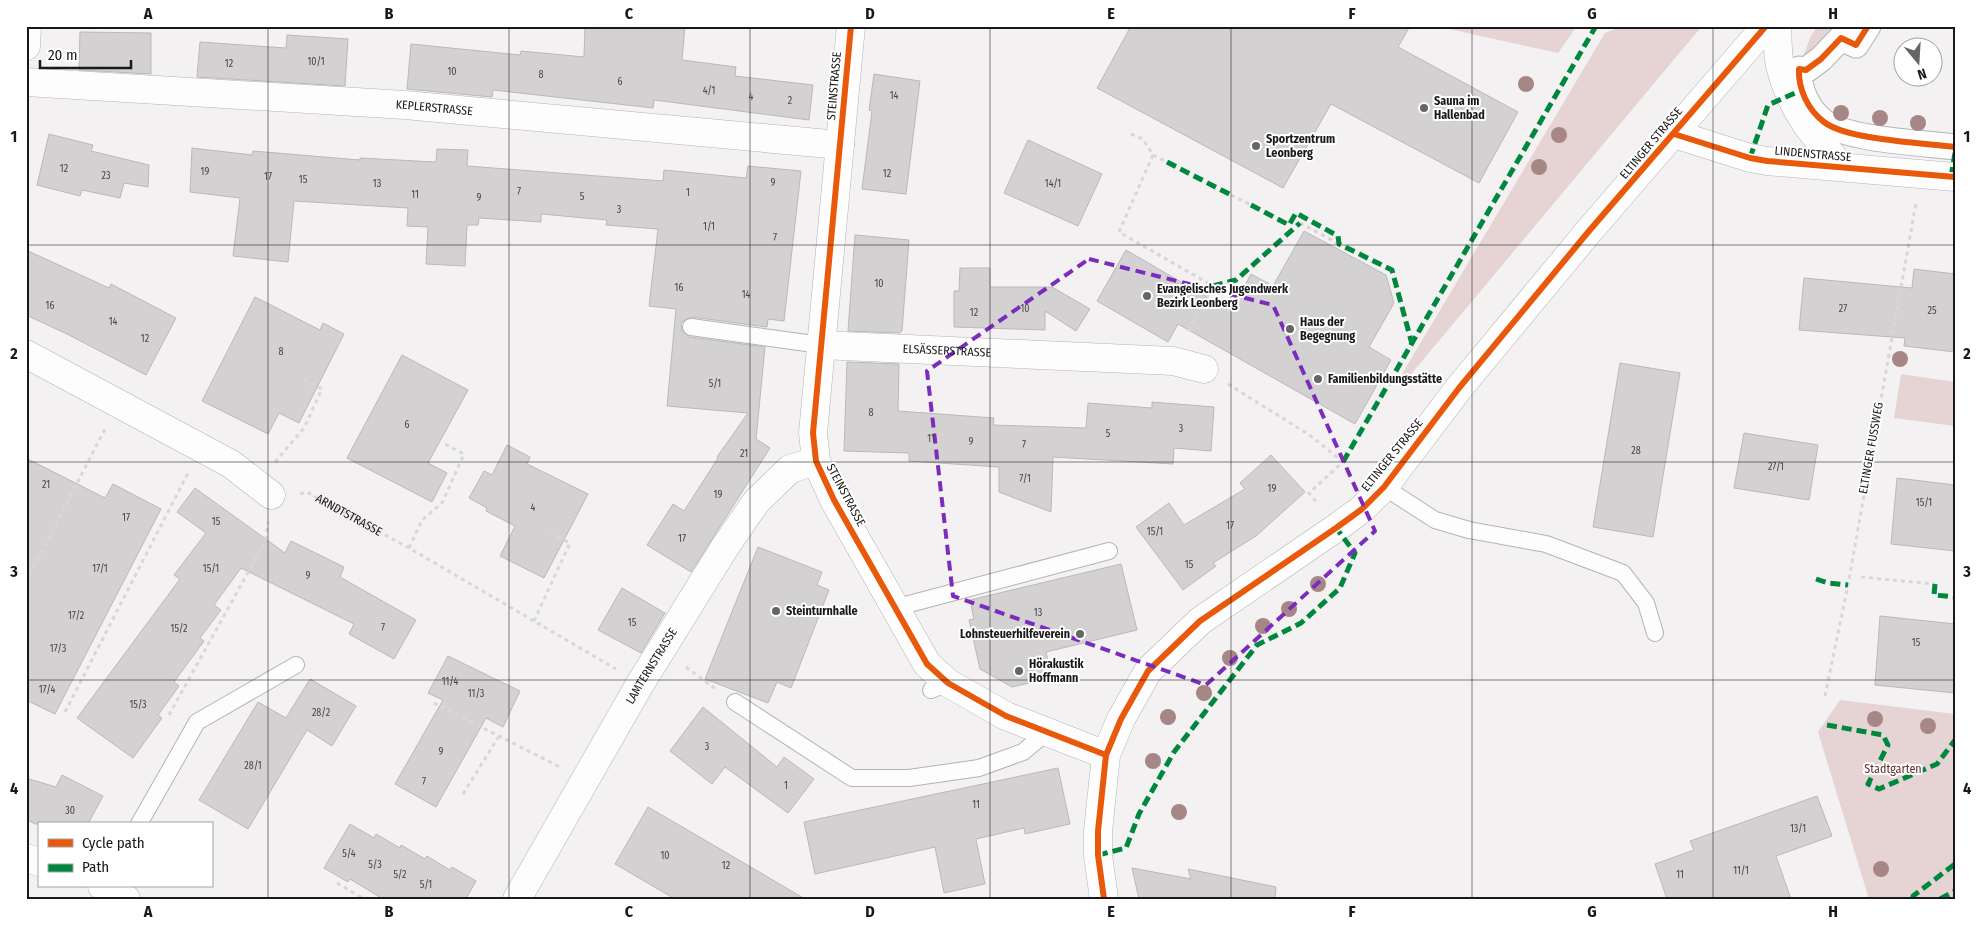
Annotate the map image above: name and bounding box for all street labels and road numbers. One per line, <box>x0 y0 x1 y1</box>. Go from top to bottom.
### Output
street label: STEINSTRASSE <box>824 51 844 121</box>
street label: KEPLERSTRASSE <box>395 97 474 118</box>
street label: ELTINGER STRASSE <box>1617 104 1685 182</box>
street label: LINDENSTRASSE <box>1774 144 1852 164</box>
street label: ELSÄSSERSTRASSE <box>902 341 992 360</box>
street label: ELTINGER FUSSWEG <box>1856 401 1886 495</box>
street label: ELTINGER STRASSE <box>1358 416 1426 494</box>
street label: STEINSTRASSE <box>824 461 868 529</box>
street label: ARNDTSTRASSE <box>313 491 385 539</box>
street label: LAMTERNSTRASSE <box>623 625 680 707</box>

